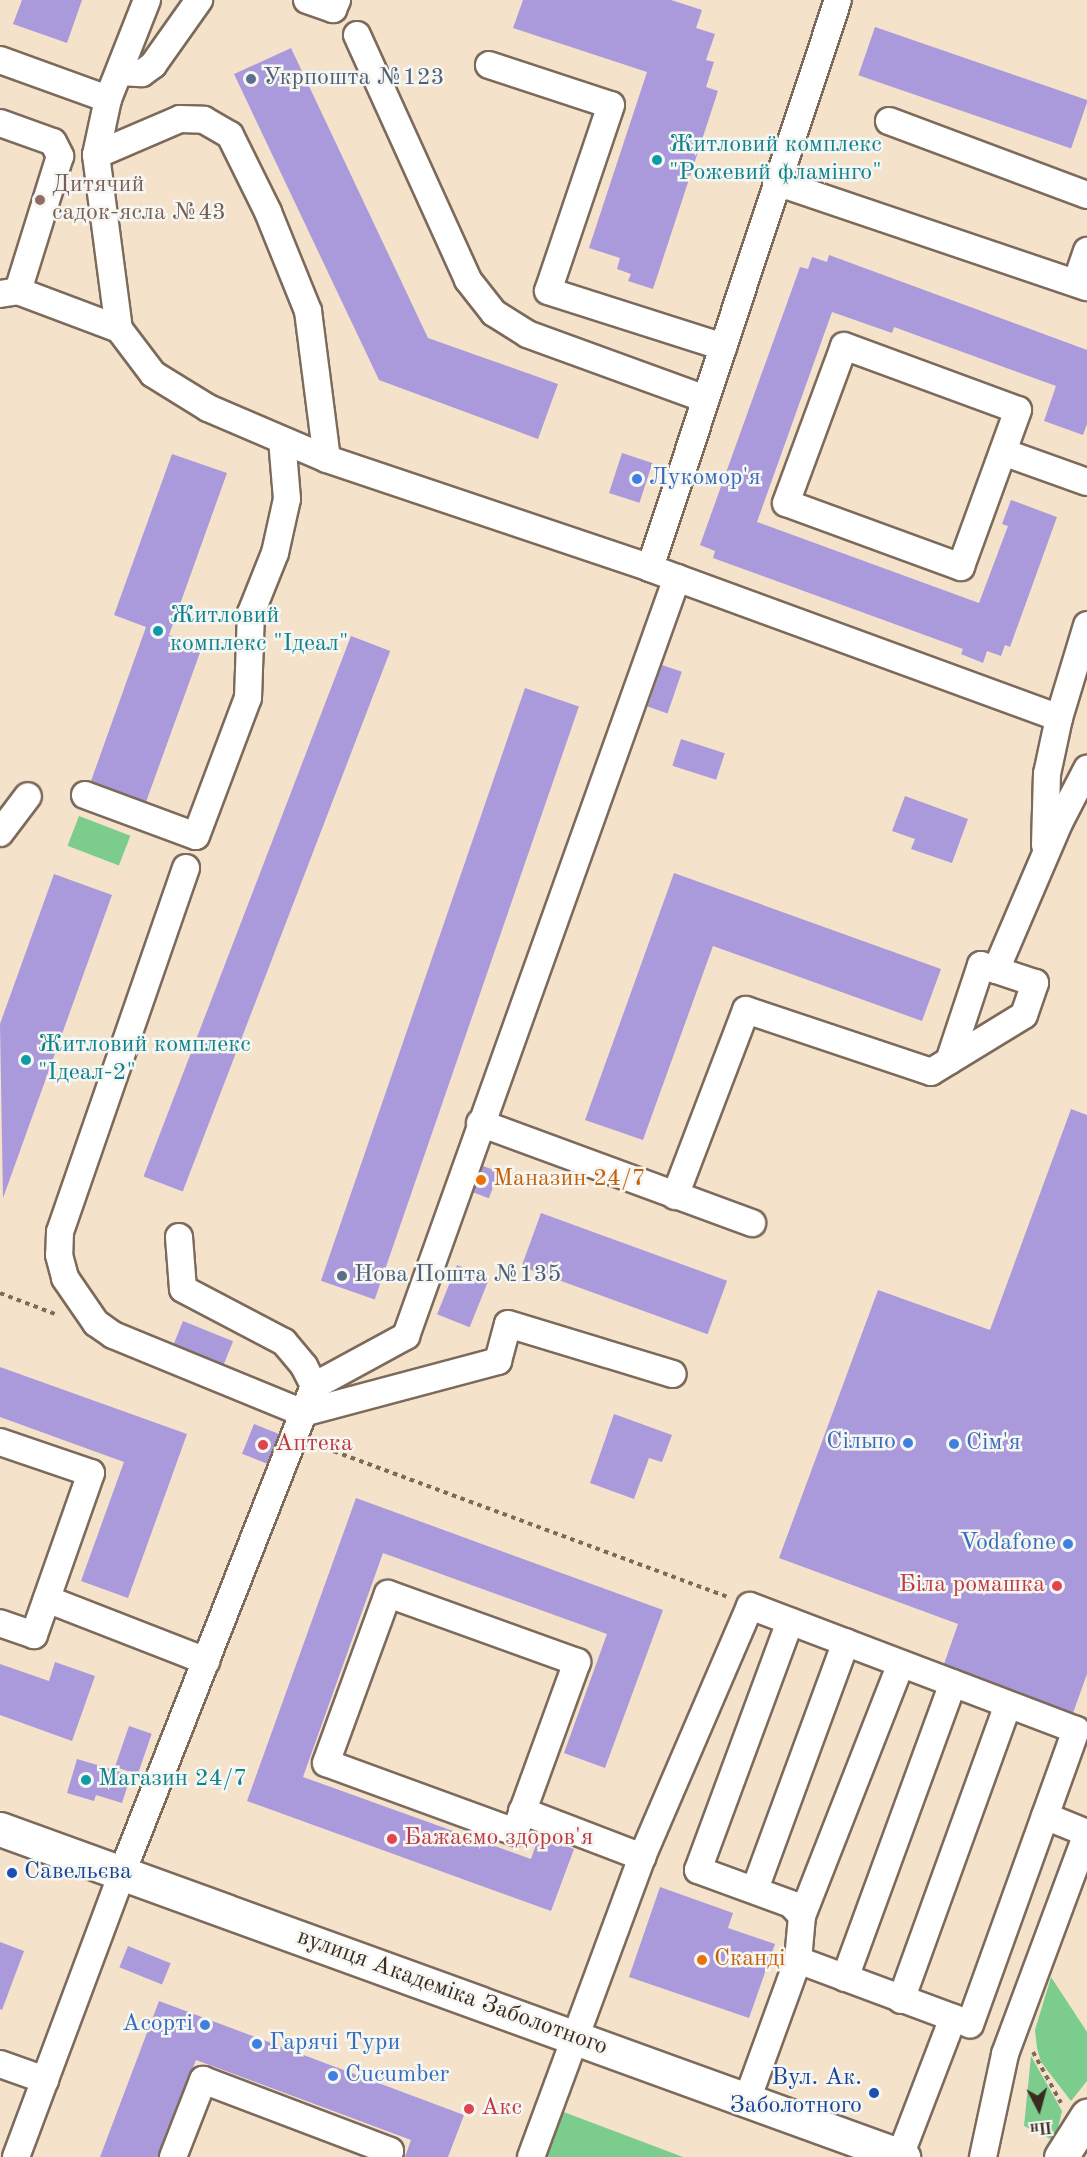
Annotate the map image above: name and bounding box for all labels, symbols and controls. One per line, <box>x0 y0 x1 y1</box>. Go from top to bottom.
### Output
place label: Укрпошта №123 <box>263 65 445 93</box>
marker: Укрпошта №123 <box>244 72 258 86</box>
place label: Житловий комплекс "Рожевий фламінго" <box>669 132 882 188</box>
marker: Житловий комплекс "Рожевий фламінго" <box>650 153 664 167</box>
place label: Дитячий садок-ясла №43 <box>52 172 226 228</box>
marker: Дитячий садок-ясла №43 <box>33 193 47 207</box>
place label: Лукомор'я <box>649 465 761 493</box>
marker: Лукомор'я <box>630 472 644 486</box>
place label: Житловий комплекс "Ідеал" <box>170 603 348 659</box>
marker: Житловий комплекс "Ідеал" <box>151 624 165 638</box>
place label: Житловий комплекс "Ідеал-2" <box>38 1032 251 1088</box>
marker: Житловий комплекс "Ідеал-2" <box>19 1053 33 1067</box>
place label: Маназин 24/7 <box>493 1166 646 1194</box>
marker: Маназин 24/7 <box>474 1173 488 1187</box>
place label: Нова Пошта №135 <box>354 1262 561 1290</box>
marker: Нова Пошта №135 <box>335 1269 349 1283</box>
place label: Сільпо <box>826 1429 896 1457</box>
place label: Сім'я <box>966 1430 1021 1458</box>
place label: Аптека <box>275 1431 353 1459</box>
marker: Сільпо <box>901 1436 915 1450</box>
marker: Сім'я <box>947 1437 961 1451</box>
marker: Аптека <box>256 1438 270 1452</box>
place label: Vodafone <box>960 1530 1056 1558</box>
marker: Vodafone <box>1061 1537 1075 1551</box>
place label: Біла ромашка <box>899 1572 1045 1600</box>
marker: Біла ромашка <box>1050 1579 1064 1593</box>
place label: Магазин 24/7 <box>98 1766 247 1794</box>
marker: Магазин 24/7 <box>79 1773 93 1787</box>
place label: Бажаємо здоров'я <box>404 1825 593 1853</box>
marker: Бажаємо здоров'я <box>385 1832 399 1846</box>
place label: Савельєва <box>24 1859 132 1887</box>
marker: Савельєва <box>5 1866 19 1880</box>
street label: вулиця Академіка Заболотного <box>293 1923 611 2063</box>
place label: Сканді <box>714 1946 785 1974</box>
marker: Сканді <box>695 1953 709 1967</box>
place label: Асортi <box>122 2011 193 2039</box>
marker: Асортi <box>198 2018 212 2032</box>
place label: Гарячi Тури <box>269 2030 400 2058</box>
marker: Гарячi Тури <box>250 2037 264 2051</box>
place label: Cucumber <box>345 2062 449 2090</box>
place label: Вул. Ак. Заболотного <box>730 2065 862 2121</box>
marker: Cucumber <box>326 2069 340 2083</box>
north arrow <box>1009 2079 1069 2139</box>
marker: Вул. Ак. Заболотного <box>867 2086 881 2100</box>
place label: Акс <box>481 2095 522 2123</box>
marker: Акс <box>462 2102 476 2116</box>
text: Пн <box>1029 2118 1053 2136</box>

